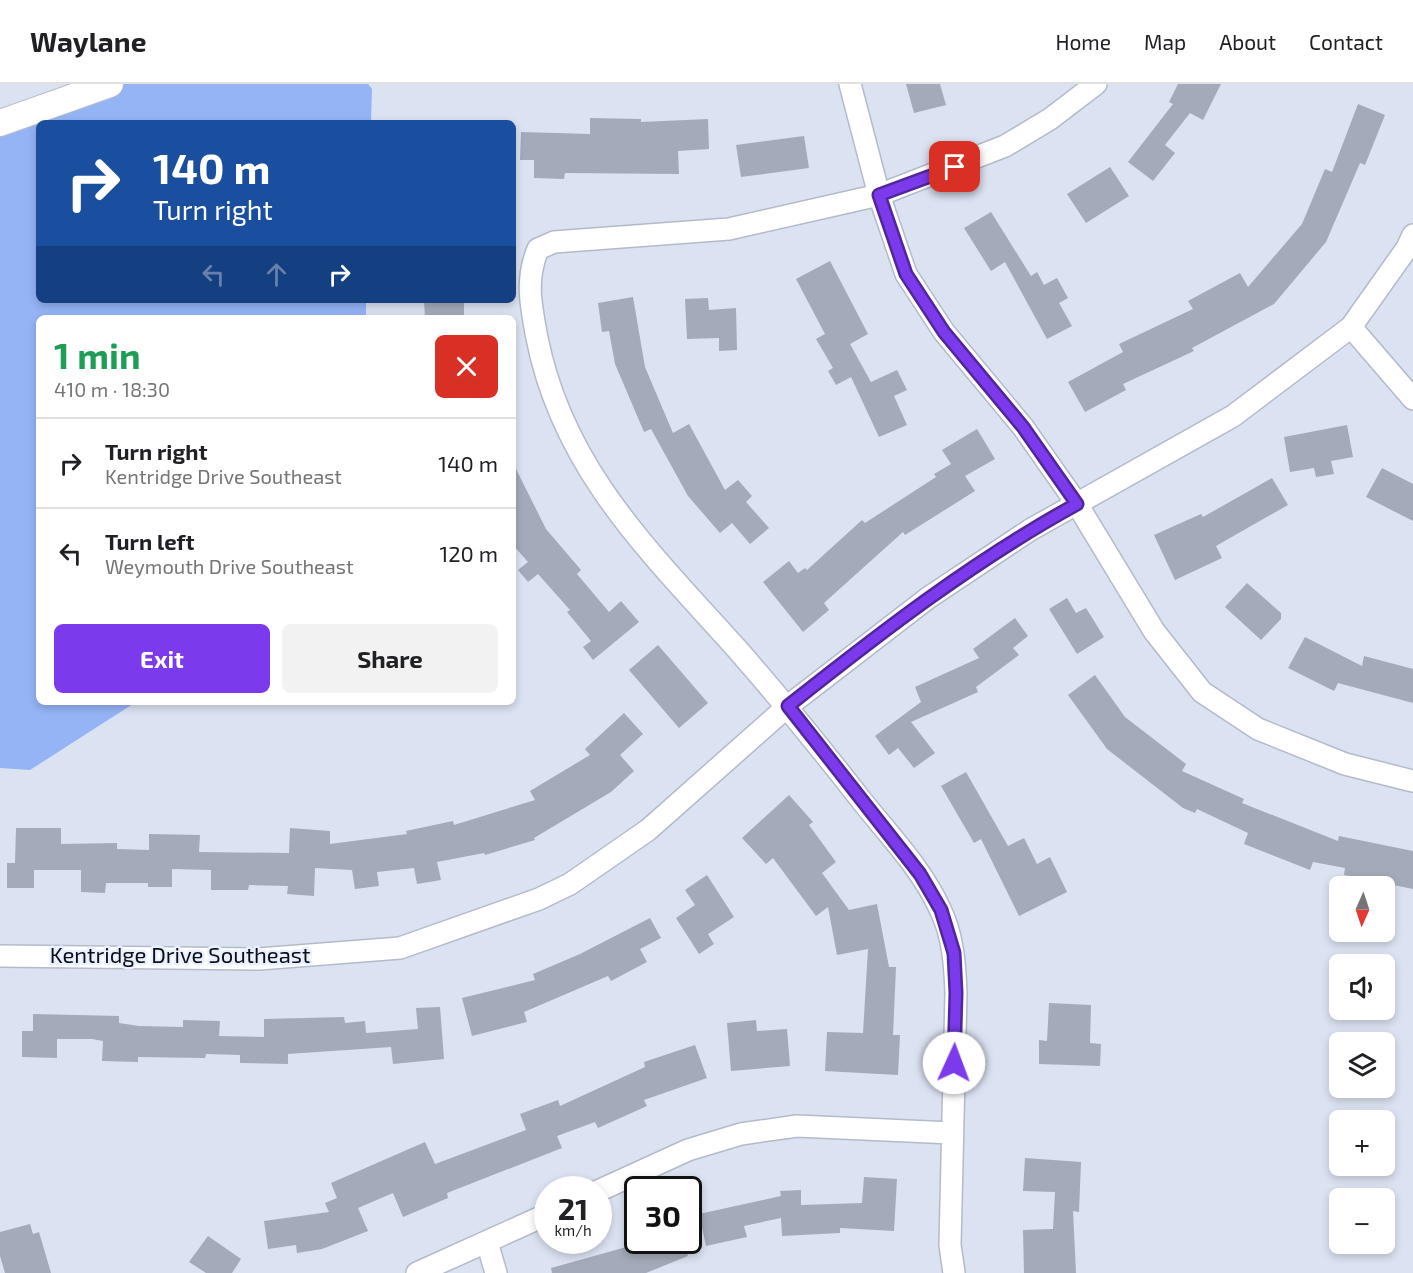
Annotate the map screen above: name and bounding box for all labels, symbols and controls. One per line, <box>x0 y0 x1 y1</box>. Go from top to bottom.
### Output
text: Waylane <box>30 24 146 58</box>
text: Home <box>1055 29 1111 54</box>
text: Map <box>1144 29 1186 54</box>
text: About <box>1219 29 1276 54</box>
text: Contact <box>1309 29 1383 54</box>
pin <box>929 141 980 192</box>
text: 140 m <box>153 142 270 192</box>
icon: right <box>54 144 132 222</box>
icon: arrive <box>938 150 971 183</box>
text: Turn right <box>153 193 273 225</box>
icon: left <box>197 258 230 291</box>
icon: ahead <box>260 258 293 291</box>
icon: right <box>323 258 356 291</box>
text: 1 min <box>54 333 141 376</box>
button: close <box>435 335 498 398</box>
text: 410 m · 18:30 <box>54 377 170 401</box>
text: Turn right <box>105 438 207 464</box>
icon: right <box>54 447 87 480</box>
text: 140 m <box>438 450 498 476</box>
text: Kentridge Drive Southeast <box>105 464 342 488</box>
text: Turn left <box>105 528 194 554</box>
icon: left <box>54 537 87 570</box>
text: 120 m <box>439 540 498 566</box>
text: Weymouth Drive Southeast <box>105 554 354 578</box>
button: Exit <box>54 624 270 693</box>
button: Share <box>282 624 498 693</box>
north arrow <box>1329 876 1395 942</box>
map controls <box>1329 876 1395 1254</box>
street label: Kentridge Drive Southeast <box>50 941 310 967</box>
button: sound <box>1329 954 1395 1020</box>
position arrow <box>922 1031 986 1095</box>
button: layers <box>1329 1032 1395 1098</box>
button: + <box>1329 1110 1395 1176</box>
speed limit sign: 30 <box>624 1176 702 1254</box>
button: − <box>1329 1188 1395 1254</box>
text: 21 <box>558 1190 588 1226</box>
text: km/h <box>554 1221 592 1239</box>

